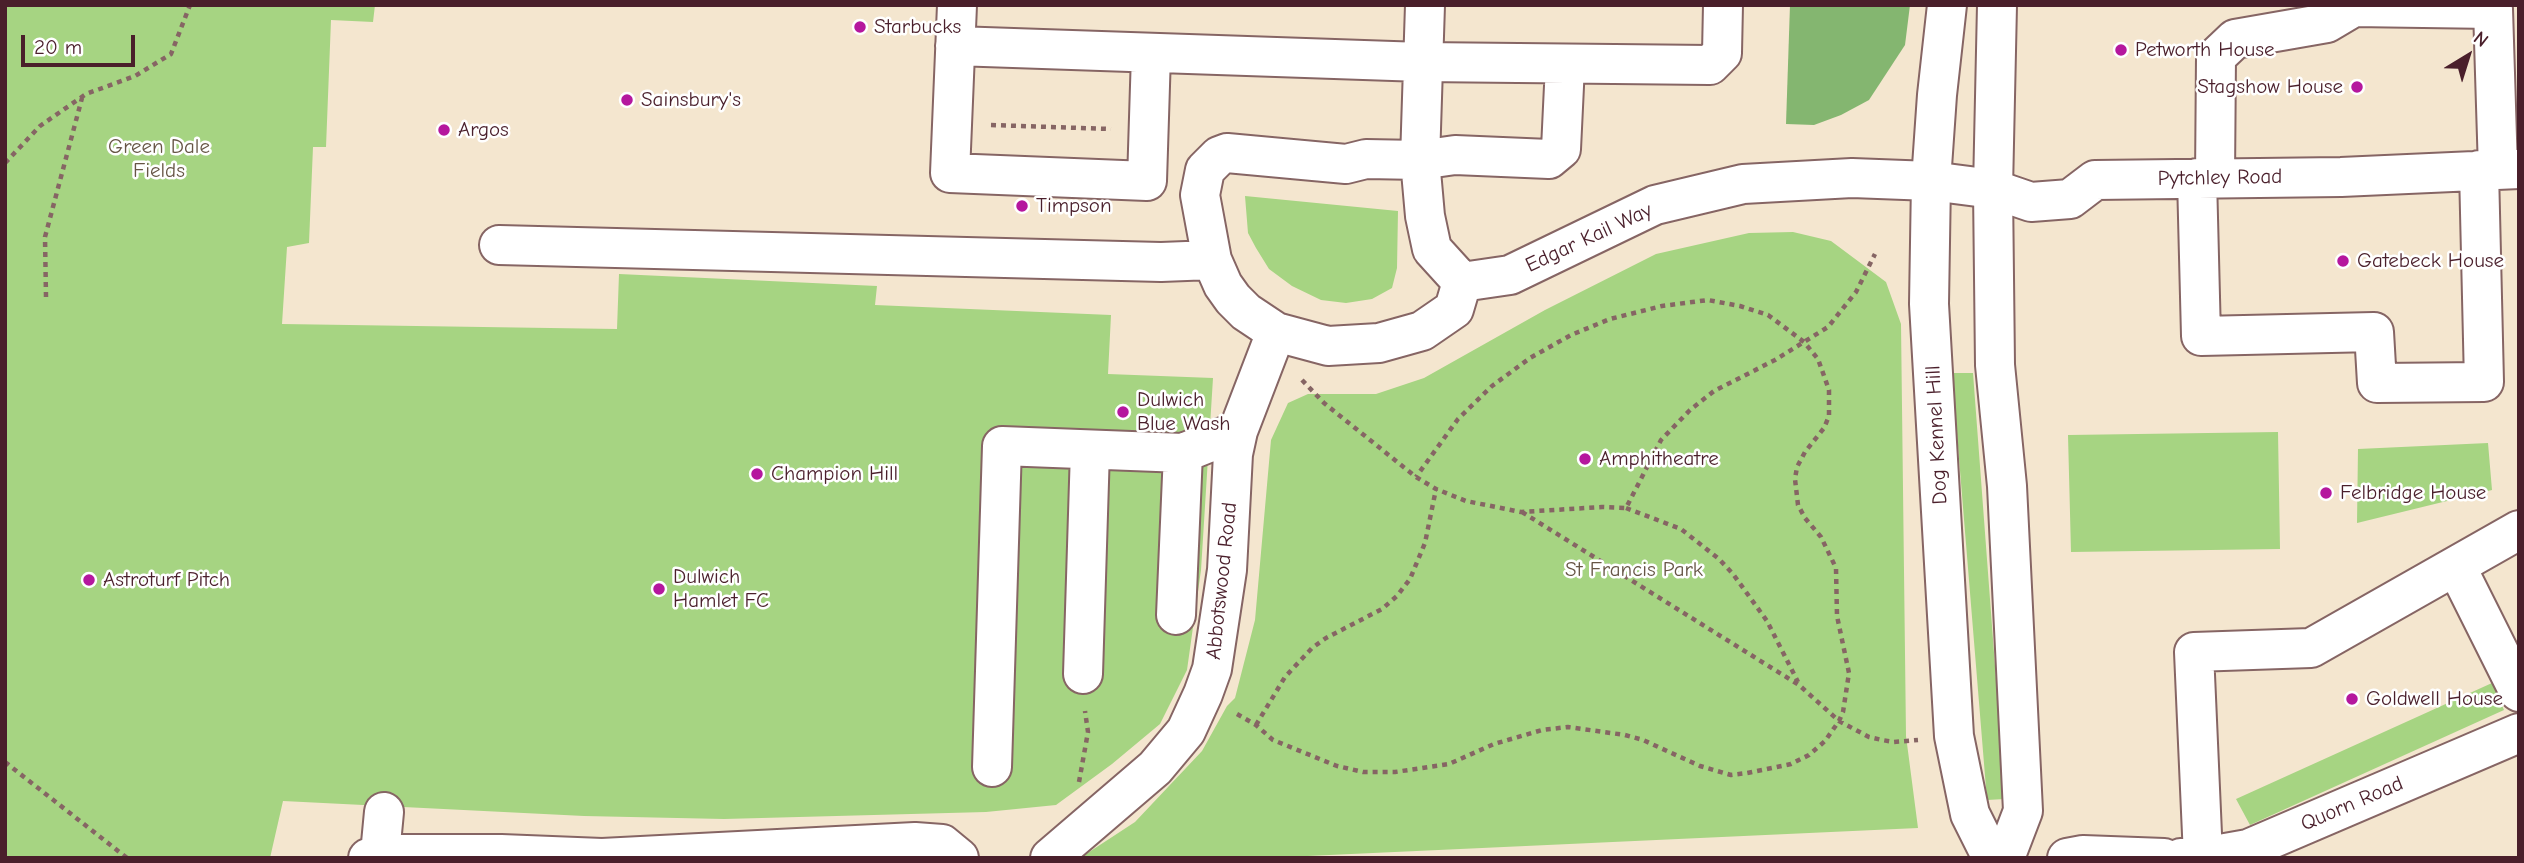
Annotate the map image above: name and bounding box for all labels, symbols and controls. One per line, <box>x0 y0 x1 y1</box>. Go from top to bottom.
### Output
place label: Starbucks <box>874 14 961 40</box>
marker: Starbucks <box>852 19 868 35</box>
scale bar <box>24 21 138 65</box>
north arrow <box>2433 21 2503 91</box>
text: N <box>2469 27 2493 52</box>
text: 20 m <box>34 35 82 59</box>
place label: Petworth House <box>2135 37 2275 63</box>
marker: Petworth House <box>2113 42 2129 58</box>
place label: Stagshow House <box>2197 74 2343 100</box>
marker: Stagshow House <box>2349 79 2365 95</box>
place label: Sainsbury's <box>641 87 741 113</box>
marker: Sainsbury's <box>619 92 635 108</box>
place label: Argos <box>458 117 509 143</box>
marker: Argos <box>436 122 452 138</box>
park label: Green Dale Fields <box>108 134 210 184</box>
street label: Pytchley Road <box>2157 164 2283 192</box>
place label: Timpson <box>1036 193 1111 219</box>
marker: Timpson <box>1014 198 1030 214</box>
street label: Edgar Kail Way <box>1522 198 1656 278</box>
place label: Gatebeck House <box>2357 248 2504 274</box>
marker: Gatebeck House <box>2335 253 2351 269</box>
street label: Dog Kennel Hill <box>1921 365 1953 505</box>
place label: Dulwich Blue Wash <box>1137 387 1230 437</box>
marker: Dulwich Blue Wash <box>1115 404 1131 420</box>
place label: Amphitheatre <box>1599 446 1719 472</box>
marker: Amphitheatre <box>1577 451 1593 467</box>
place label: Champion Hill <box>771 461 898 487</box>
marker: Champion Hill <box>749 466 765 482</box>
place label: Felbridge House <box>2340 480 2486 506</box>
marker: Felbridge House <box>2318 485 2334 501</box>
street label: Abbotswood Road <box>1201 501 1243 661</box>
park label: St Francis Park <box>1565 557 1703 583</box>
place label: Dulwich Hamlet FC <box>673 564 769 614</box>
place label: Astroturf Pitch <box>103 567 230 593</box>
marker: Astroturf Pitch <box>81 572 97 588</box>
marker: Dulwich Hamlet FC <box>651 581 667 597</box>
place label: Goldwell House <box>2366 686 2503 712</box>
marker: Goldwell House <box>2344 691 2360 707</box>
street label: Quorn Road <box>2297 771 2407 837</box>

